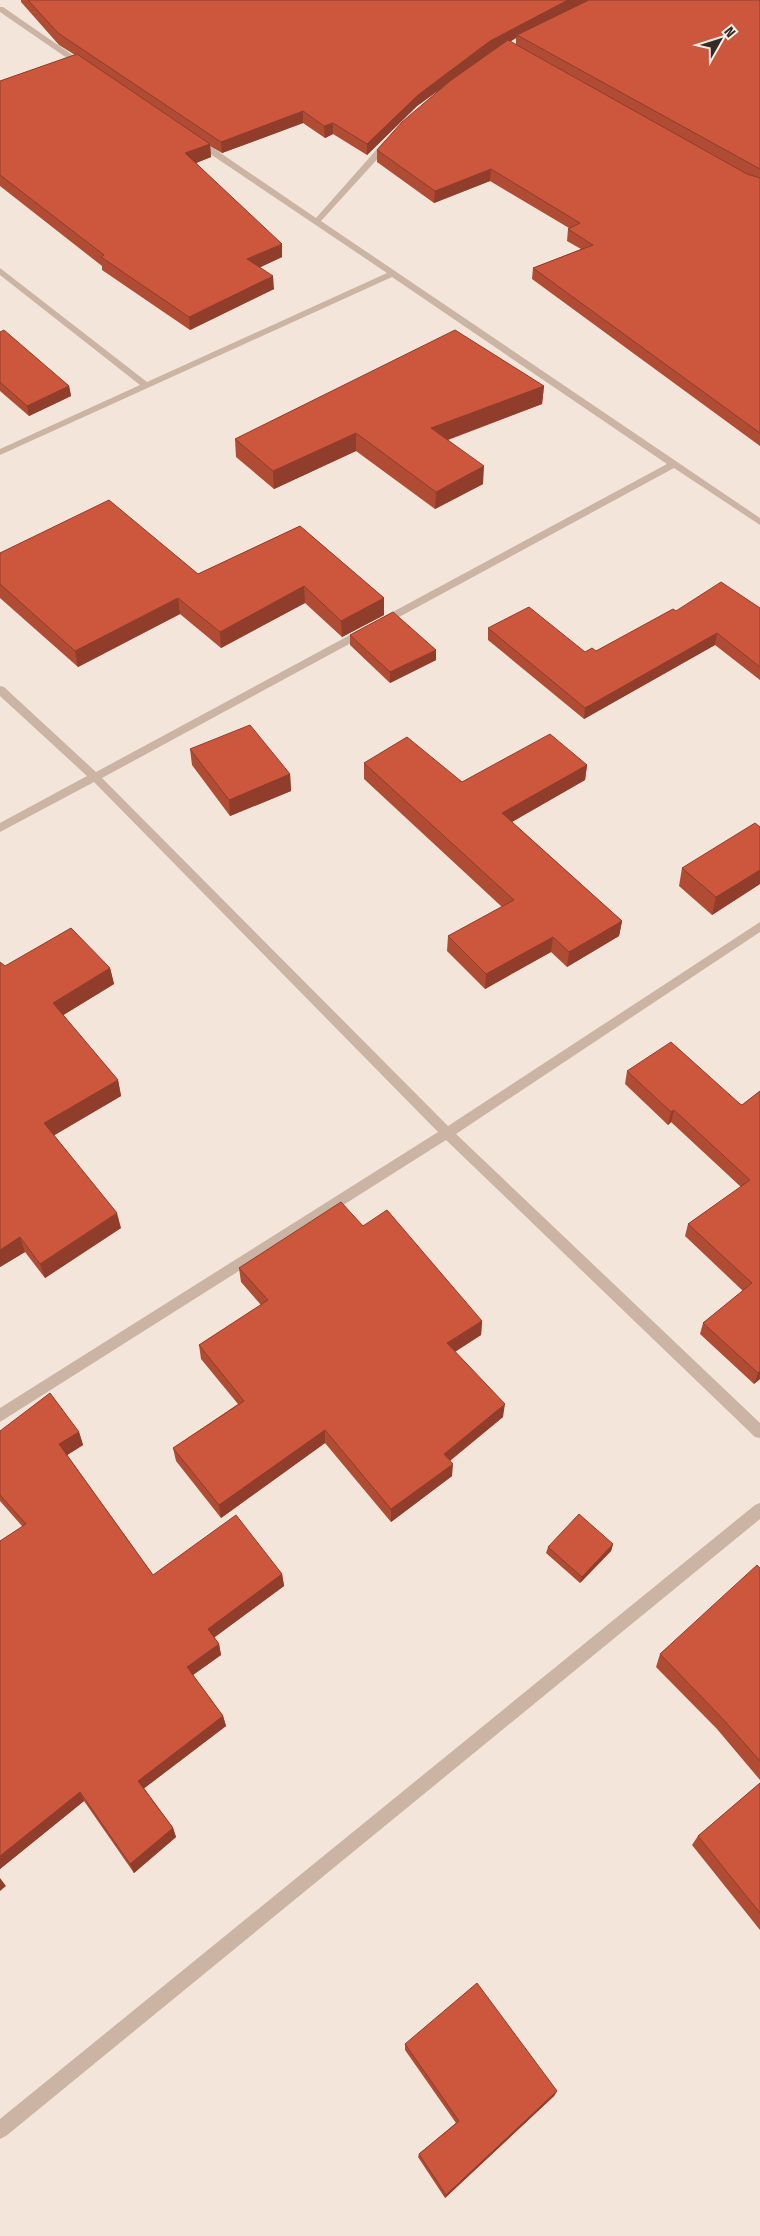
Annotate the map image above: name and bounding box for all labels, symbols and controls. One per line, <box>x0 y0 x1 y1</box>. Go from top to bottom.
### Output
north arrow <box>695 15 745 65</box>
text: N <box>720 24 739 41</box>

